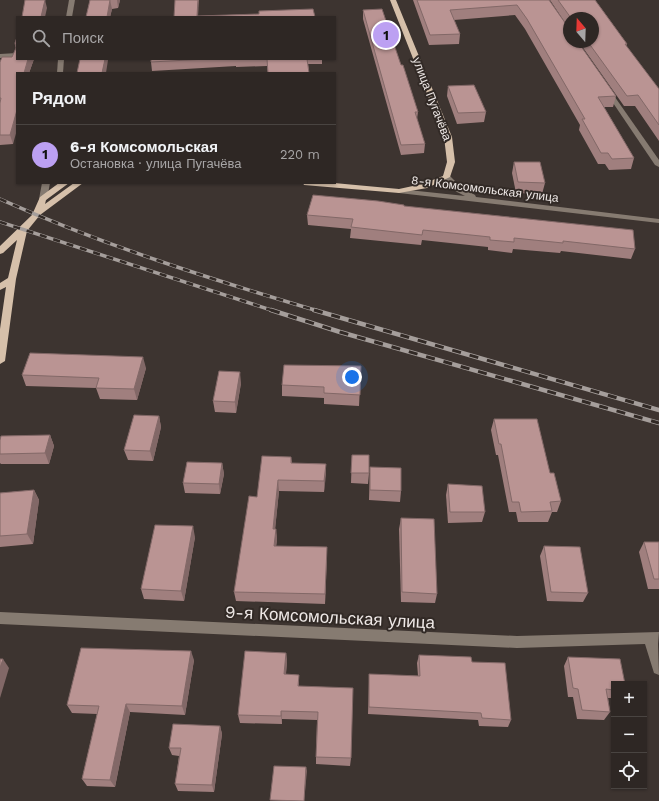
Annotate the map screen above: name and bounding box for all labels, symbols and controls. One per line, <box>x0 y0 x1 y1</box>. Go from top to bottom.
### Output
north arrow <box>563 12 599 48</box>
search box <box>16 16 336 60</box>
pin: 1 <box>373 20 399 50</box>
icon: search <box>30 27 52 49</box>
text: Поиск <box>62 29 104 47</box>
street label: улица Пугачёва <box>410 55 454 143</box>
text: Рядом <box>32 88 87 108</box>
text: 6-я Комсомольская <box>70 138 218 156</box>
text: 1 <box>42 147 48 162</box>
text: 220 m <box>280 147 320 162</box>
text: Остановка · улица Пугачёва <box>70 156 241 171</box>
street label: 8-я Комсомольская улица <box>410 173 560 205</box>
your location <box>342 367 362 387</box>
street label: 9-я Комсомольская улица <box>224 602 436 633</box>
map controls <box>611 681 647 789</box>
button: + <box>611 681 647 717</box>
button: − <box>611 717 647 753</box>
button: locate <box>611 753 647 789</box>

